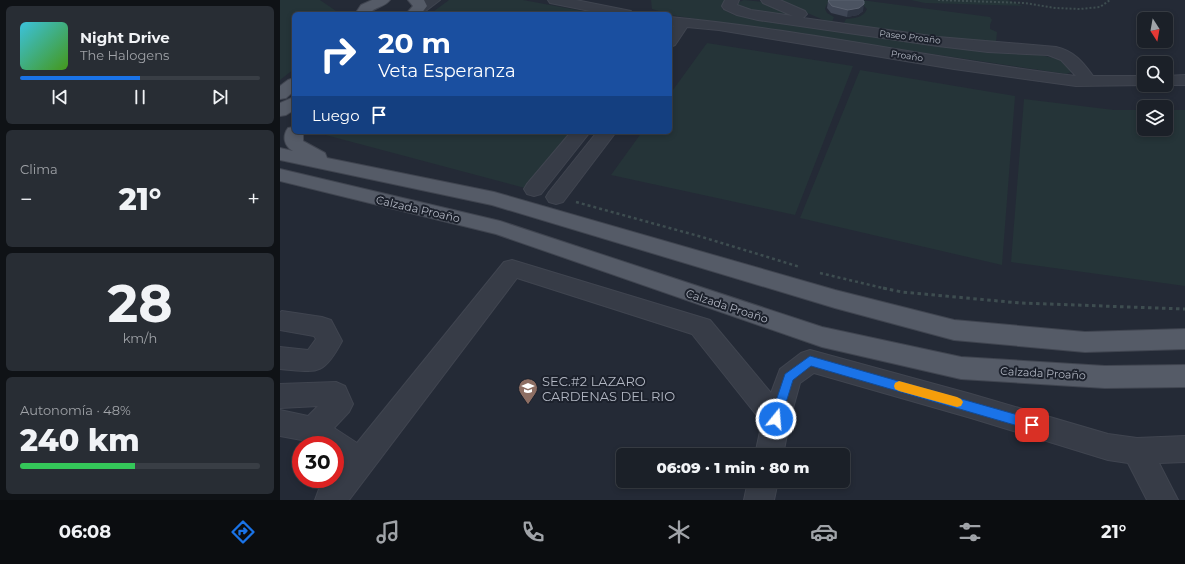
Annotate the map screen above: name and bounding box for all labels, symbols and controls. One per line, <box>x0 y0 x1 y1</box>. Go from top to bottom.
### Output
north arrow <box>1137 12 1173 48</box>
map controls <box>1137 12 1173 136</box>
text: 20 m <box>378 26 451 60</box>
street label: Paseo Proaño <box>879 27 942 46</box>
text: Night Drive <box>80 28 170 47</box>
icon: right <box>312 28 364 80</box>
text: The Halogens <box>80 47 169 63</box>
street label: Proaño <box>890 48 924 64</box>
button: search <box>1137 56 1173 92</box>
text: Veta Esperanza <box>378 60 516 82</box>
icon: previous <box>49 86 71 108</box>
icon: pause <box>129 86 151 108</box>
icon: next <box>209 86 231 108</box>
button: layers <box>1137 100 1173 136</box>
icon: arrive <box>368 104 390 126</box>
text: Luego <box>312 106 360 125</box>
text: Clima <box>20 161 58 177</box>
text: 21° <box>119 181 161 218</box>
text: − <box>20 186 33 213</box>
text: + <box>247 186 260 213</box>
street label: Calzada Proaño <box>375 193 461 225</box>
text: 28 <box>107 272 173 335</box>
street label: Calzada Proaño <box>684 286 770 326</box>
text: km/h <box>123 330 157 346</box>
street label: Calzada Proaño <box>1000 364 1086 382</box>
place label: SEC.#2 LAZARO CARDENAS DEL RIO <box>542 373 675 404</box>
school or university icon: SEC.#2 LAZARO CARDENAS DEL RIO <box>517 377 539 405</box>
position arrow <box>755 398 797 440</box>
text: Autonomía · 48% <box>20 402 131 418</box>
pin <box>1015 408 1049 442</box>
icon: arrive <box>1021 414 1043 436</box>
text: 240 km <box>20 422 140 459</box>
speed limit sign: 30 <box>292 436 344 488</box>
text: 06:09 · 1 min · 80 m <box>656 458 810 477</box>
icon: directions <box>229 518 257 546</box>
icon: music <box>374 518 402 546</box>
icon: phone <box>519 518 547 546</box>
icon: climate <box>665 518 693 546</box>
icon: car <box>810 518 838 546</box>
icon: filters <box>956 518 984 546</box>
text: 06:08 <box>59 521 111 543</box>
text: 21° <box>1101 521 1126 543</box>

